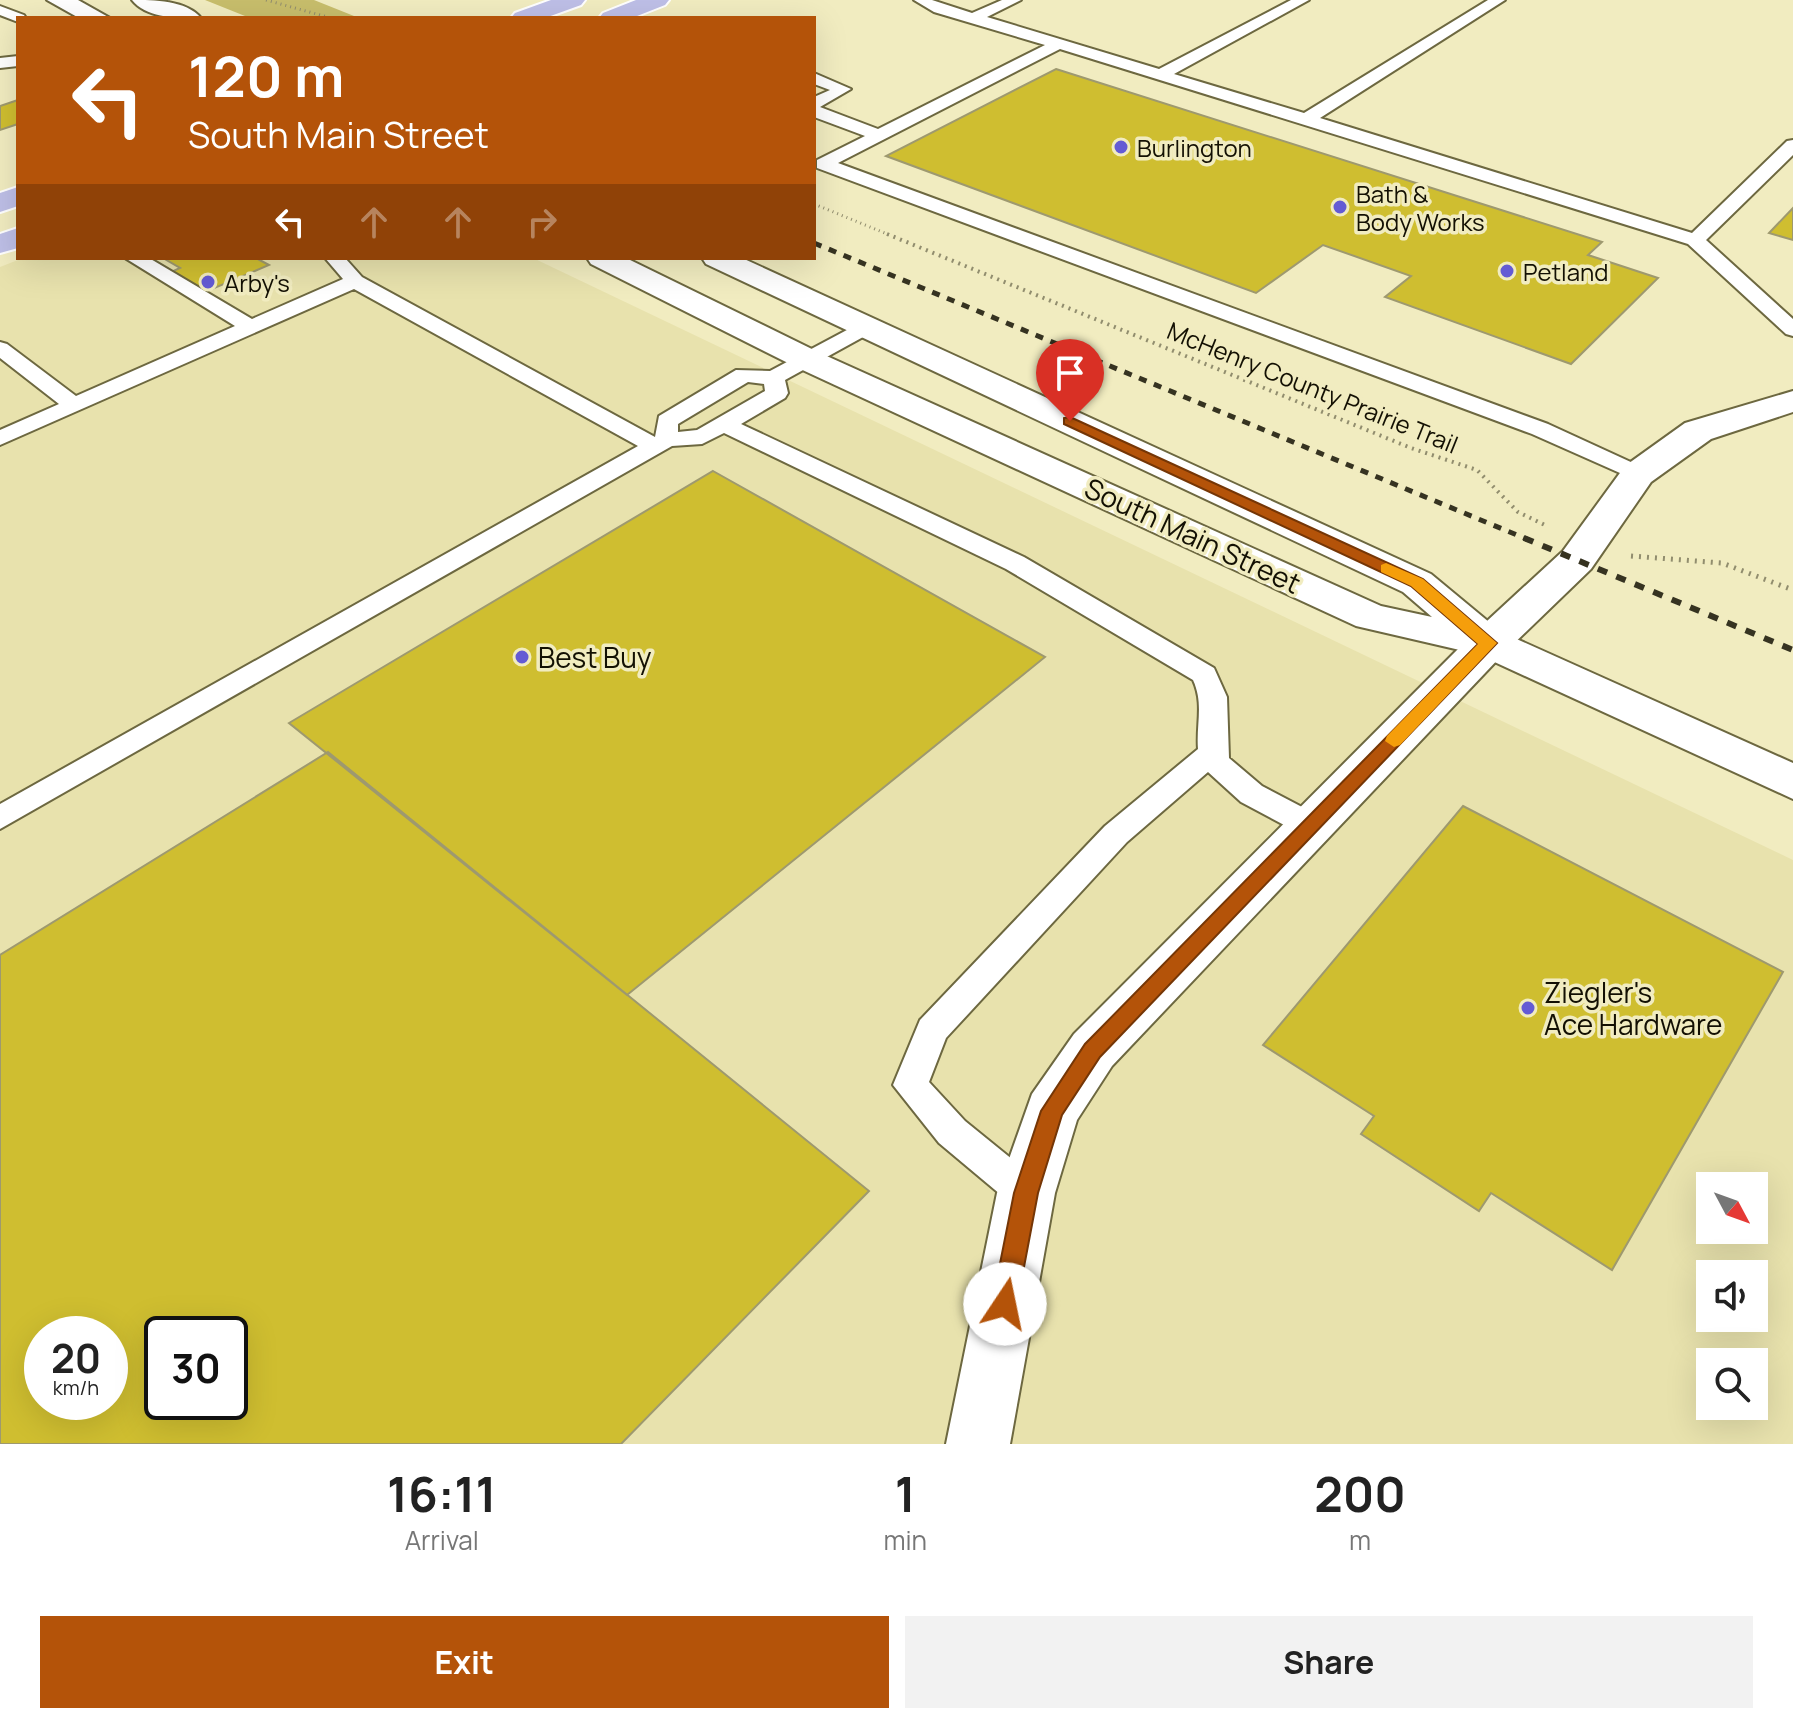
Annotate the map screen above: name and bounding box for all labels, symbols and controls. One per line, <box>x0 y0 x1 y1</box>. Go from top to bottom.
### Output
text: 120 m <box>188 37 344 114</box>
icon: left <box>56 48 160 152</box>
text: South Main Street <box>188 110 489 159</box>
place label: Burlington <box>1137 131 1252 164</box>
marker: Burlington <box>1112 138 1130 156</box>
place label: Bath & Body Works <box>1356 177 1485 238</box>
marker: Bath & Body Works <box>1331 198 1349 216</box>
icon: left <box>268 200 312 244</box>
icon: ahead <box>352 200 396 244</box>
icon: ahead <box>436 200 480 244</box>
icon: right <box>520 200 564 244</box>
place label: Petland <box>1523 255 1608 288</box>
marker: Petland <box>1498 262 1516 280</box>
place label: Arby's <box>224 266 290 299</box>
marker: Arby's <box>199 273 217 291</box>
street label: McHenry County Prairie Trail <box>1163 313 1463 461</box>
pin <box>1036 339 1104 421</box>
icon: arrive <box>1048 351 1092 395</box>
street label: South Main Street <box>1079 468 1307 602</box>
place label: Best Buy <box>538 638 652 676</box>
marker: Best Buy <box>513 648 531 666</box>
place label: Ziegler's Ace Hardware <box>1544 973 1722 1043</box>
marker: Ziegler's Ace Hardware <box>1519 999 1537 1017</box>
north arrow <box>1696 1172 1768 1244</box>
map controls <box>1696 1172 1768 1420</box>
button: sound <box>1696 1260 1768 1332</box>
position arrow <box>963 1262 1047 1346</box>
speed limit sign: 30 <box>144 1316 248 1420</box>
text: 20 <box>51 1330 101 1385</box>
button: search <box>1696 1348 1768 1420</box>
text: km/h <box>53 1374 99 1401</box>
text: 16:11 <box>387 1461 496 1526</box>
text: 1 <box>895 1461 916 1526</box>
text: 200 <box>1314 1461 1406 1526</box>
text: Arrival <box>405 1522 479 1558</box>
text: min <box>884 1522 927 1558</box>
text: m <box>1349 1522 1371 1558</box>
button: Exit <box>40 1616 889 1708</box>
button: Share <box>905 1616 1753 1708</box>

